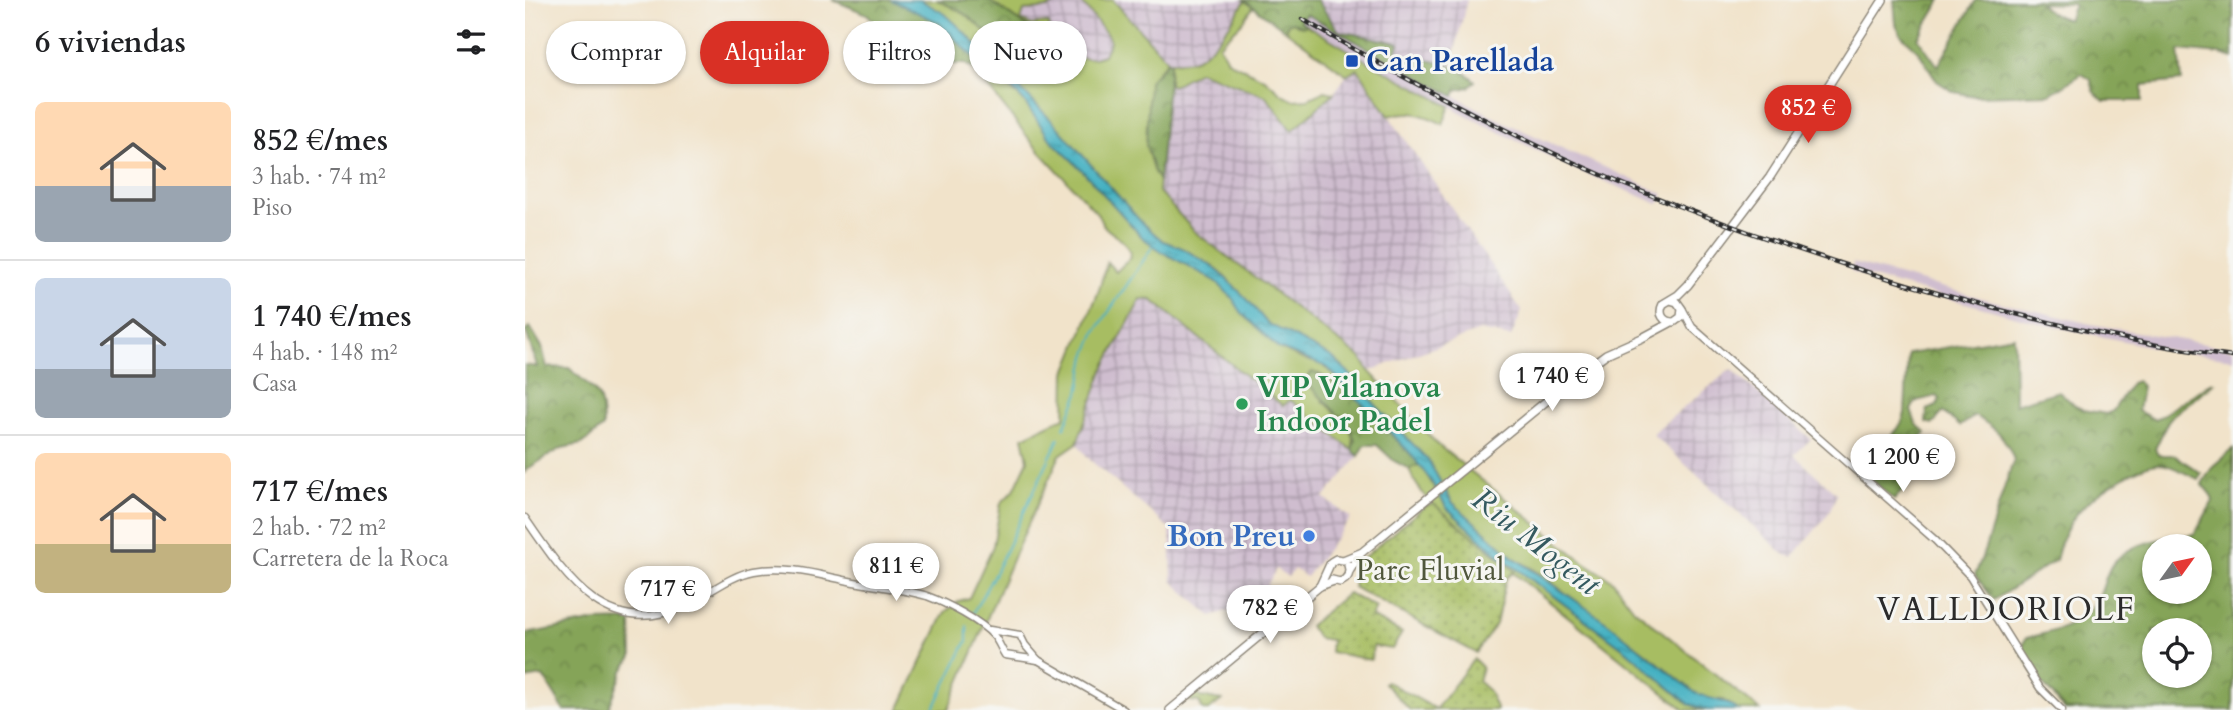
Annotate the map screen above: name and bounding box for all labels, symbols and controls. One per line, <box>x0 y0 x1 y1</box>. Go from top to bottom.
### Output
chip: Comprar <box>546 21 686 84</box>
chip: Alquilar <box>700 21 829 84</box>
chip: Filtros <box>843 21 955 84</box>
chip: Nuevo <box>969 21 1087 84</box>
text: 6 viviendas <box>35 22 186 63</box>
icon: filters <box>452 23 490 61</box>
place label: Can Parellada <box>1366 41 1555 82</box>
marker: Can Parellada <box>1344 53 1360 69</box>
pin: 852 € <box>1759 86 1857 145</box>
text: 852 € <box>1780 92 1836 123</box>
text: 852 €/mes <box>252 120 388 161</box>
icon: home <box>91 130 175 214</box>
text: 3 hab. · 74 m² <box>252 161 386 192</box>
text: Piso <box>252 192 292 223</box>
text: 1 740 €/mes <box>252 296 412 337</box>
icon: home <box>91 306 175 390</box>
text: 4 hab. · 148 m² <box>252 337 398 368</box>
pin: 1 740 € <box>1487 354 1617 413</box>
text: 1 740 € <box>1515 360 1589 391</box>
place label: VIP Vilanova Indoor Padel <box>1256 367 1441 442</box>
text: Casa <box>252 368 297 399</box>
marker: VIP Vilanova Indoor Padel <box>1234 396 1250 412</box>
pin: 1 200 € <box>1838 434 1968 494</box>
text: 1 200 € <box>1866 441 1940 472</box>
text: 717 €/mes <box>252 471 388 512</box>
water label: Riu Mogent <box>1463 478 1610 607</box>
icon: home <box>91 481 175 565</box>
text: 2 hab. · 72 m² <box>252 512 386 543</box>
place label: Bon Preu <box>1167 516 1295 557</box>
marker: Bon Preu <box>1301 528 1317 544</box>
north arrow <box>2142 534 2212 604</box>
map controls <box>2142 534 2212 688</box>
text: Carretera de la Roca <box>252 543 449 574</box>
pin: 811 € <box>847 544 945 603</box>
text: 811 € <box>868 550 924 581</box>
park label: Parc Fluvial <box>1356 550 1505 591</box>
pin: 717 € <box>619 566 717 626</box>
text: 717 € <box>640 573 696 604</box>
pin: 782 € <box>1221 586 1319 645</box>
district label: VALLDORIOLF <box>1877 588 2136 632</box>
text: 782 € <box>1242 592 1298 623</box>
button: locate <box>2142 618 2212 688</box>

